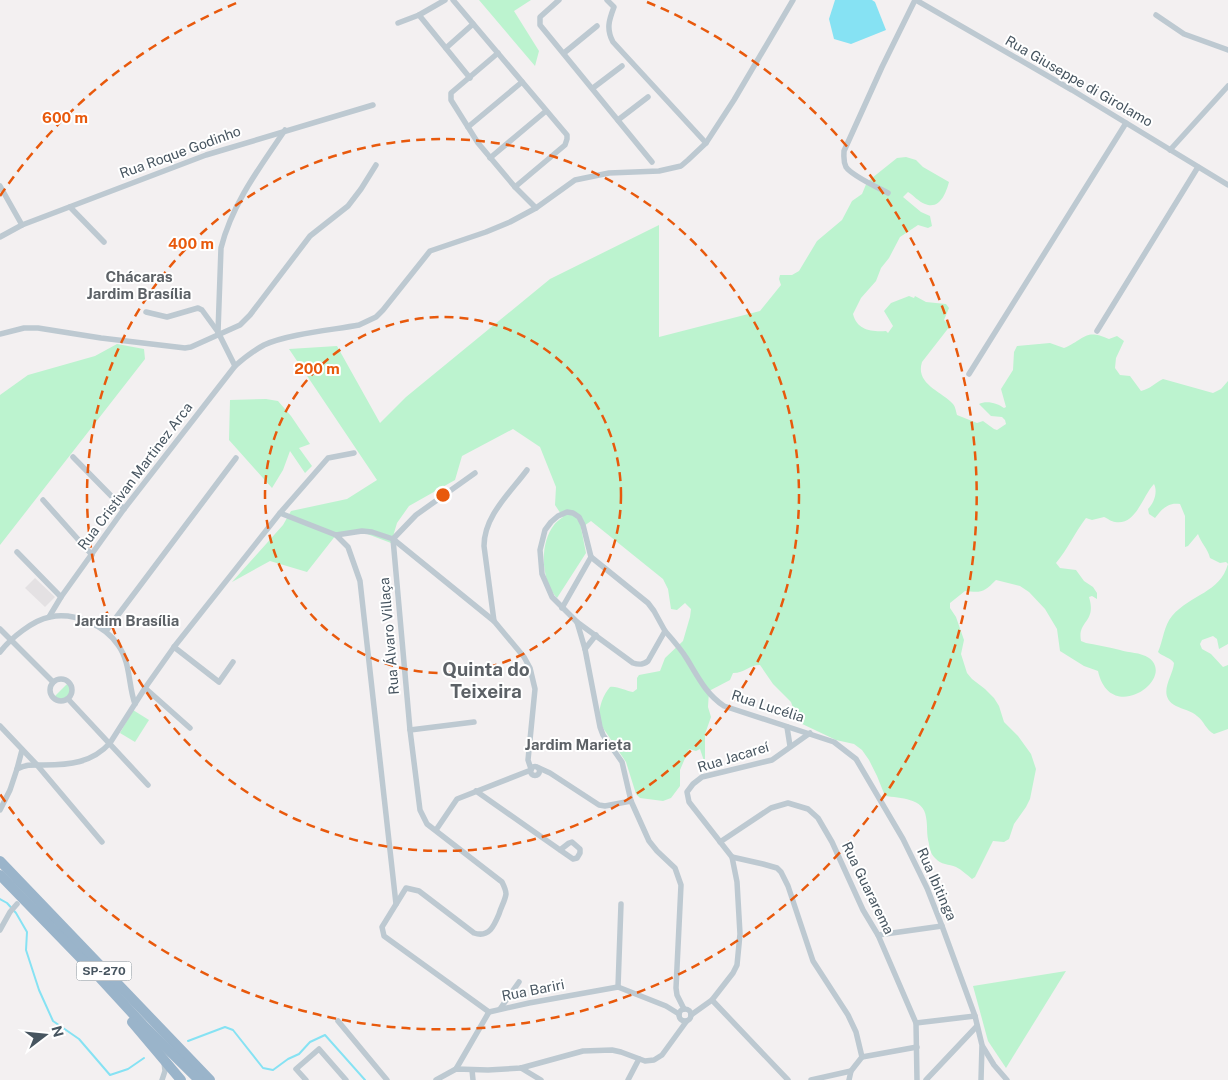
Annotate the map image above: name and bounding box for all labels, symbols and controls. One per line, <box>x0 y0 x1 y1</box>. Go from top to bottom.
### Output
street label: Rua Giuseppe di Girolamo <box>1002 32 1156 130</box>
text: 600 m <box>42 109 88 126</box>
street label: Rua Roque Godinho <box>117 123 243 181</box>
text: 400 m <box>168 235 214 252</box>
district label: Chácaras Jardim Brasília <box>87 268 191 302</box>
text: 200 m <box>294 360 340 377</box>
street label: Rua Cristivan Martinez Arca <box>74 399 196 553</box>
centre of rings <box>434 486 452 504</box>
street label: Rua Álvaro Villaça <box>375 577 402 695</box>
district label: Jardim Brasília <box>75 612 179 629</box>
district label: Quinta do Teixeira <box>442 658 530 702</box>
street label: Rua Lucélia <box>730 687 806 725</box>
district label: Jardim Marieta <box>525 736 631 753</box>
street label: Rua Jacareí <box>695 738 771 775</box>
street label: Rua Guararema <box>839 839 897 937</box>
street label: Rua Ibitinga <box>914 845 960 923</box>
road number: SP-270 <box>76 961 132 980</box>
street label: Rua Bariri <box>500 976 566 1004</box>
north arrow <box>20 1010 70 1060</box>
text: N <box>48 1024 67 1039</box>

